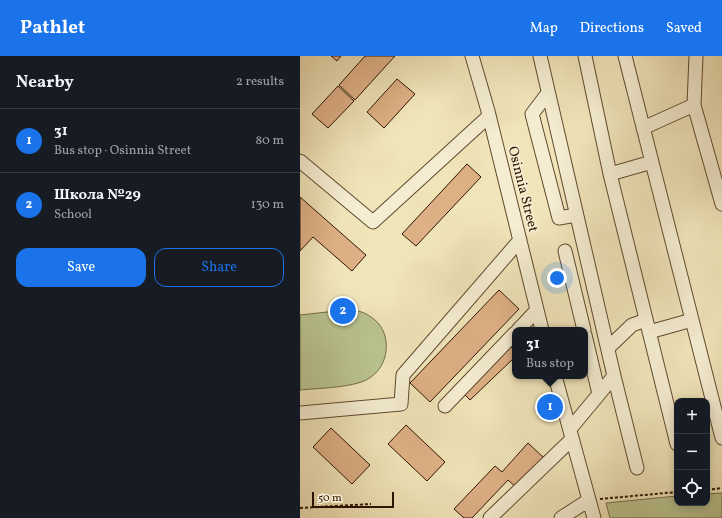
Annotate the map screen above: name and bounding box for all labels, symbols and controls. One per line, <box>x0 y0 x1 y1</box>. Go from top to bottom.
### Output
text: Pathlet <box>20 15 85 41</box>
text: Map <box>530 19 558 38</box>
text: Directions <box>580 19 644 38</box>
text: Saved <box>666 19 702 38</box>
text: Nearby <box>16 71 74 94</box>
text: 2 results <box>236 73 284 91</box>
text: 31 <box>54 121 68 142</box>
text: 1 <box>26 132 32 150</box>
text: 80 m <box>255 132 284 150</box>
text: Bus stop · Osinnia Street <box>54 142 191 160</box>
street label: Osinnia Street <box>503 144 542 234</box>
text: Школа №29 <box>54 185 141 206</box>
text: 2 <box>26 196 32 214</box>
text: 130 m <box>251 196 284 214</box>
text: School <box>54 206 92 224</box>
button: Save <box>16 248 146 287</box>
button: Share <box>154 248 284 287</box>
your location <box>547 268 567 288</box>
pin: 2 <box>330 296 356 326</box>
popup <box>512 327 588 379</box>
text: 31 <box>526 334 540 355</box>
text: Bus stop <box>526 355 574 373</box>
pin: 1 <box>537 392 563 422</box>
map controls <box>674 398 710 506</box>
button: + <box>674 398 710 434</box>
button: − <box>674 434 710 470</box>
button: locate <box>674 470 710 506</box>
scale bar <box>312 490 394 509</box>
text: 50 m <box>318 491 342 506</box>

